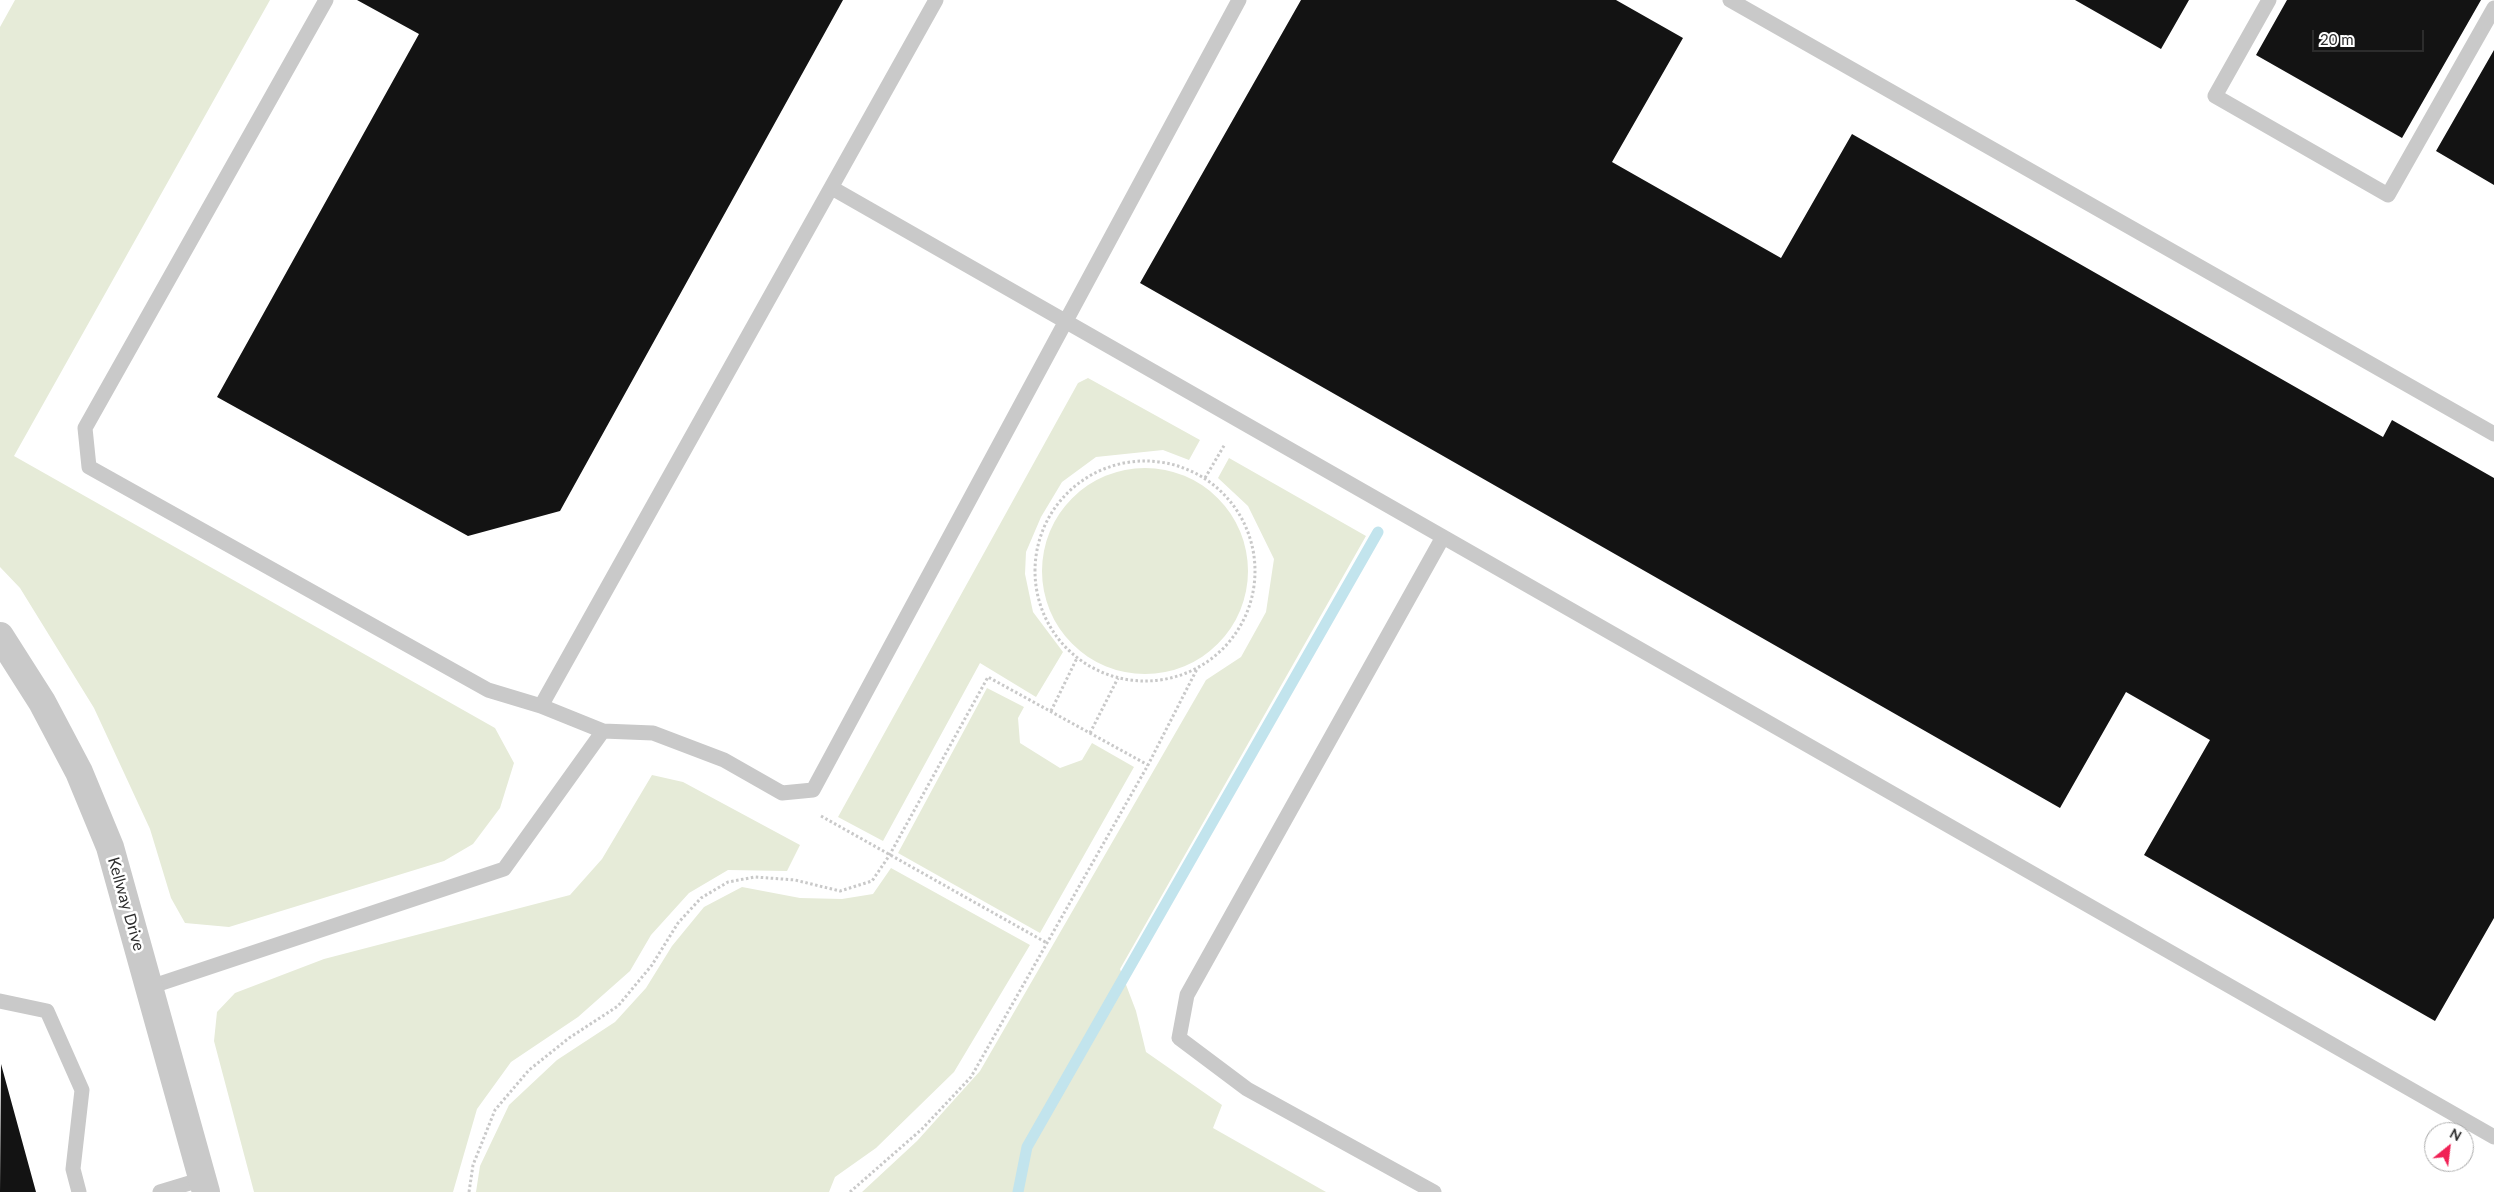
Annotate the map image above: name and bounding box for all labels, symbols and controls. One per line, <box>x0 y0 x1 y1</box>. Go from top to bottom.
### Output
scale bar <box>2314 20 2426 52</box>
text: 20 m <box>2320 30 2354 48</box>
street label: Kellway Drive <box>103 855 149 953</box>
north arrow <box>2424 1122 2474 1172</box>
text: N <box>2447 1124 2465 1144</box>

